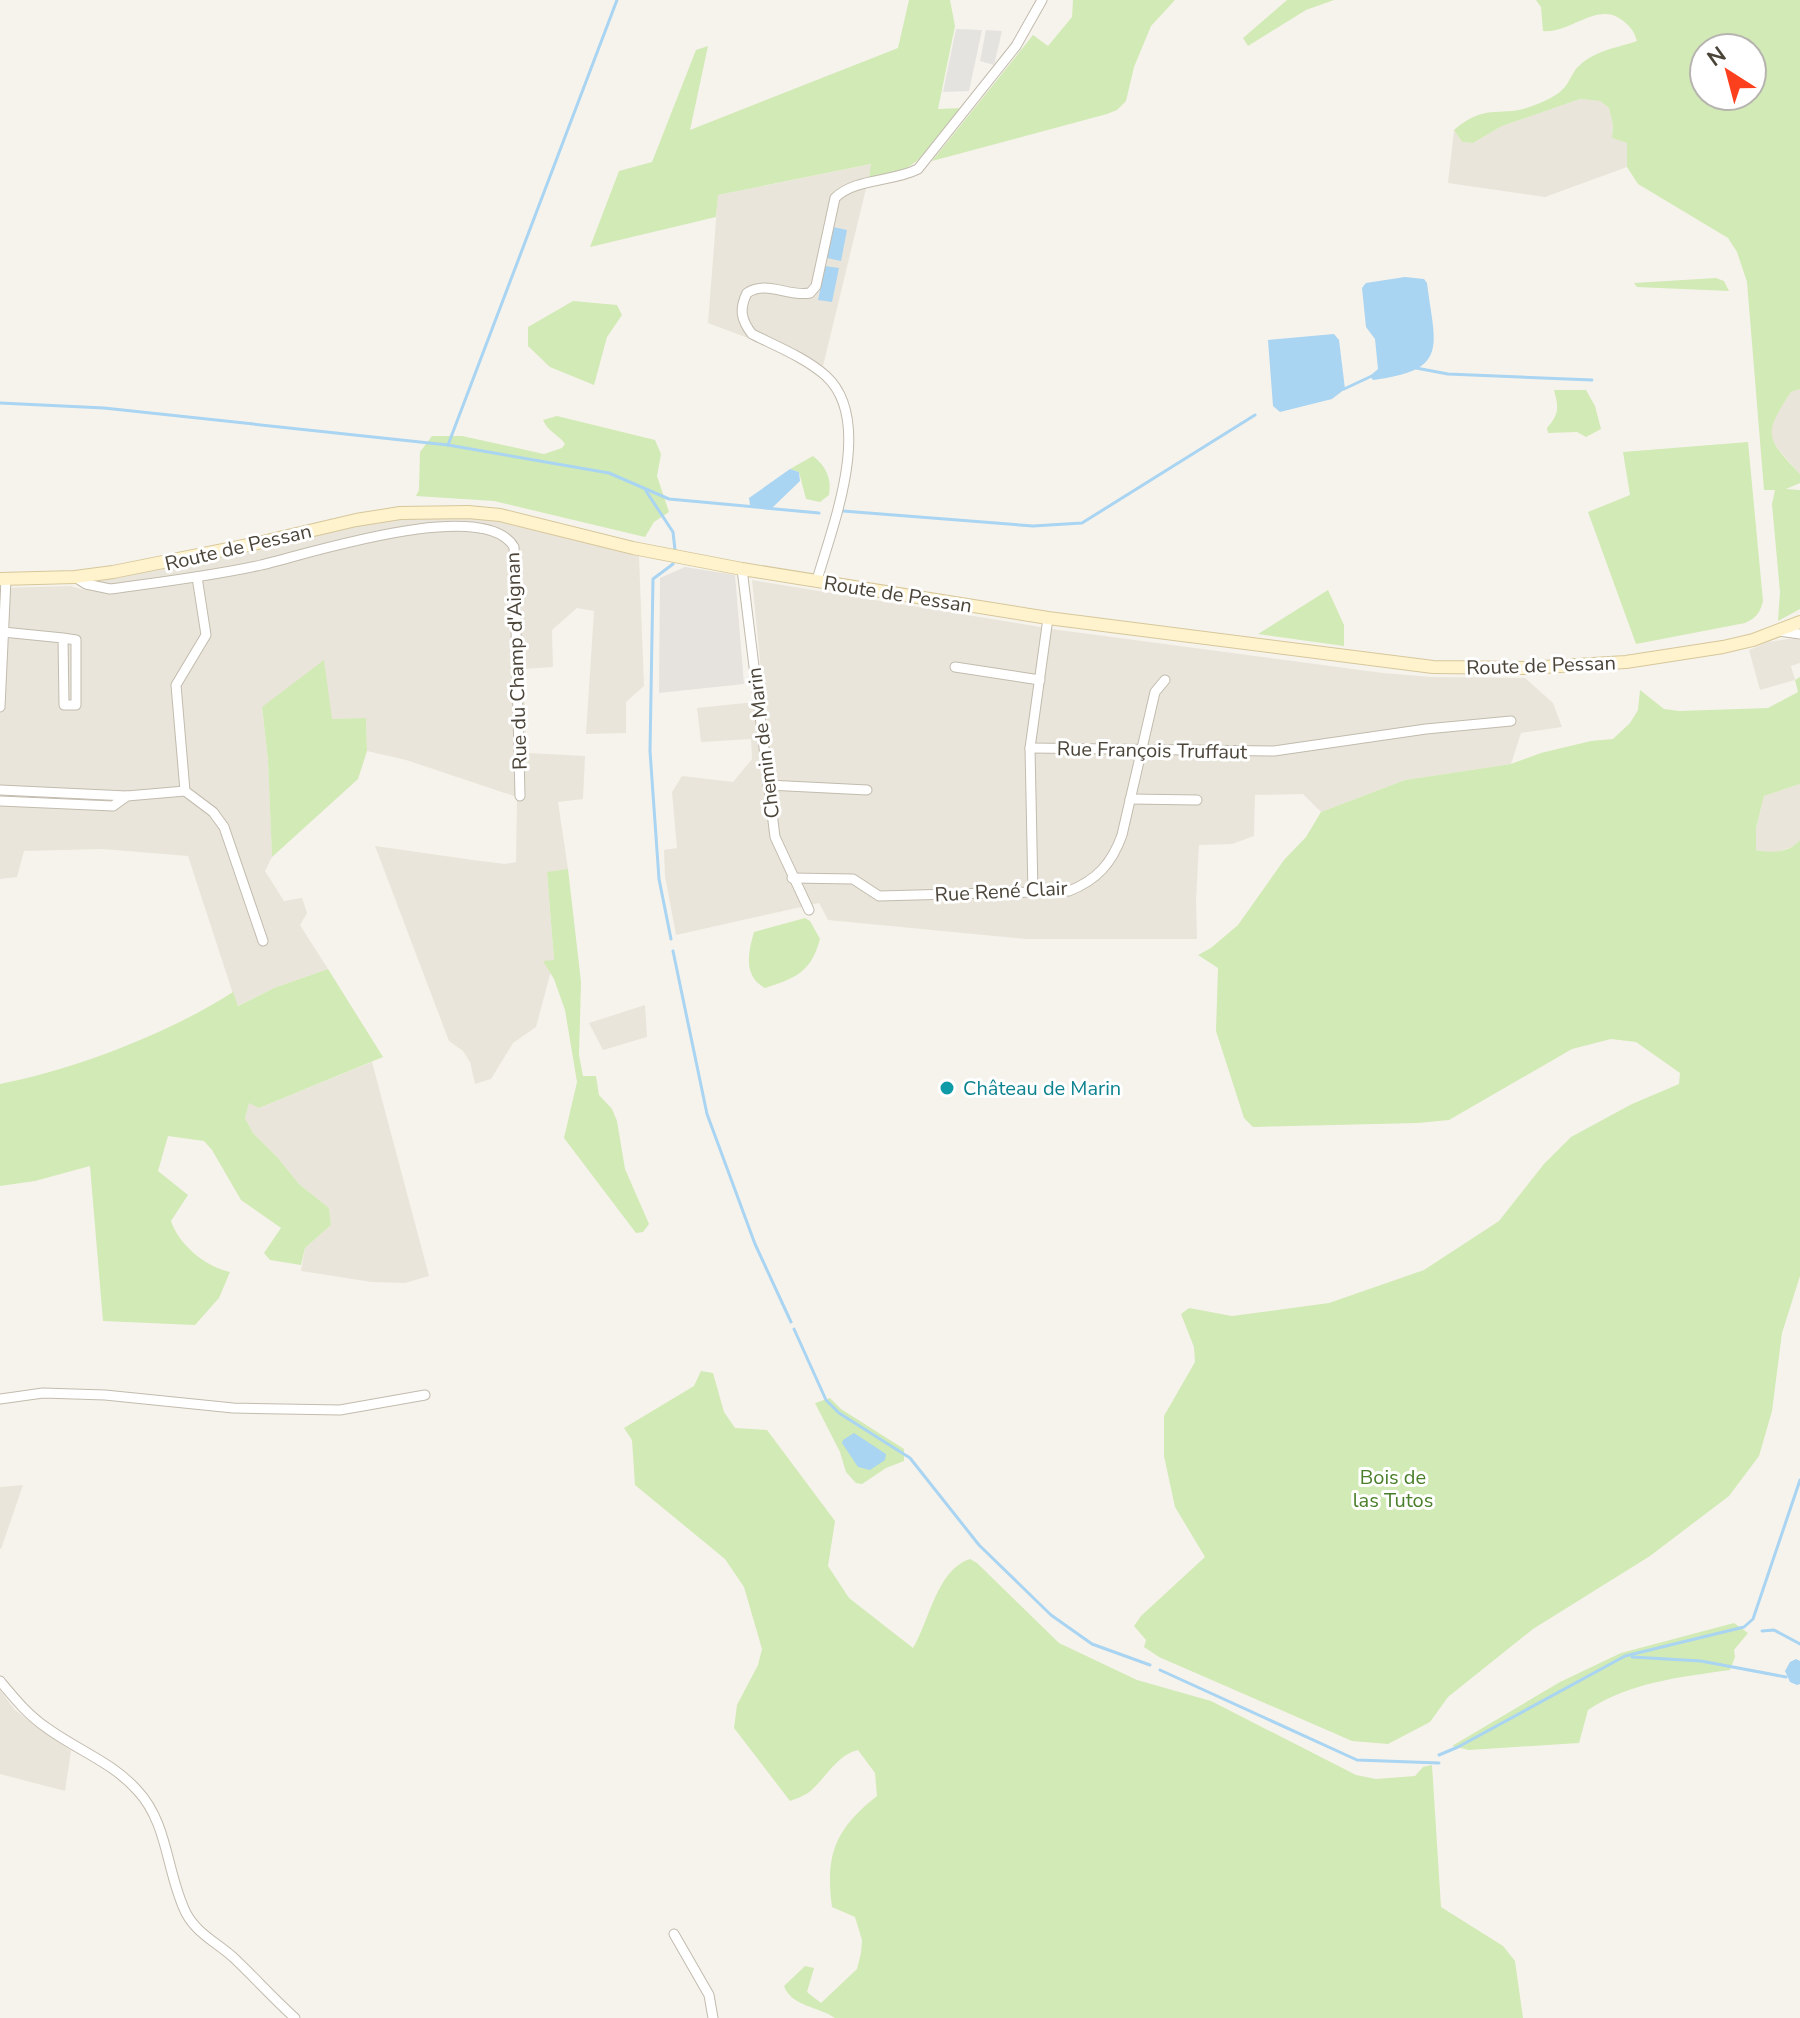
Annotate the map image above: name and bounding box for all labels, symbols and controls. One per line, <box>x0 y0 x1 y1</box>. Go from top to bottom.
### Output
north arrow <box>1688 32 1768 112</box>
text: N <box>1701 40 1732 74</box>
street label: Route de Pessan <box>162 517 314 577</box>
street label: Rue du Champ d'Aignan <box>499 552 534 770</box>
street label: Route de Pessan <box>822 569 974 620</box>
street label: Route de Pessan <box>1466 649 1616 682</box>
street label: Chemin de Marin <box>741 666 786 820</box>
street label: Rue François Truffaut <box>1057 735 1248 766</box>
street label: Rue René Clair <box>934 875 1068 908</box>
place label: Château de Marin <box>963 1075 1121 1102</box>
marker: Château de Marin <box>938 1079 956 1097</box>
park label: Bois de las Tutos <box>1353 1464 1433 1514</box>

